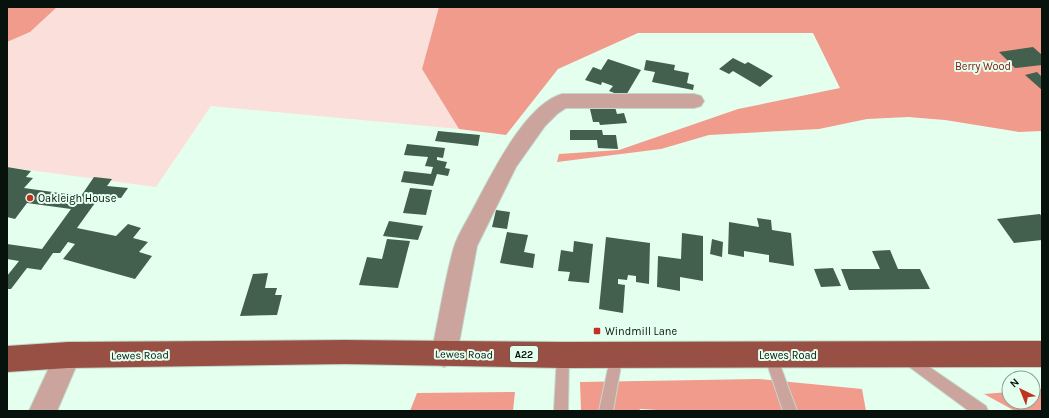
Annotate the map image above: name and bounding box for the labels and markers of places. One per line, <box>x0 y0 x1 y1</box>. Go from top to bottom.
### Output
place label: Oakleigh House <box>38 192 117 205</box>
marker: Oakleigh House <box>25 193 35 203</box>
place label: Windmill Lane <box>605 325 677 338</box>
marker: Windmill Lane <box>592 326 602 336</box>

